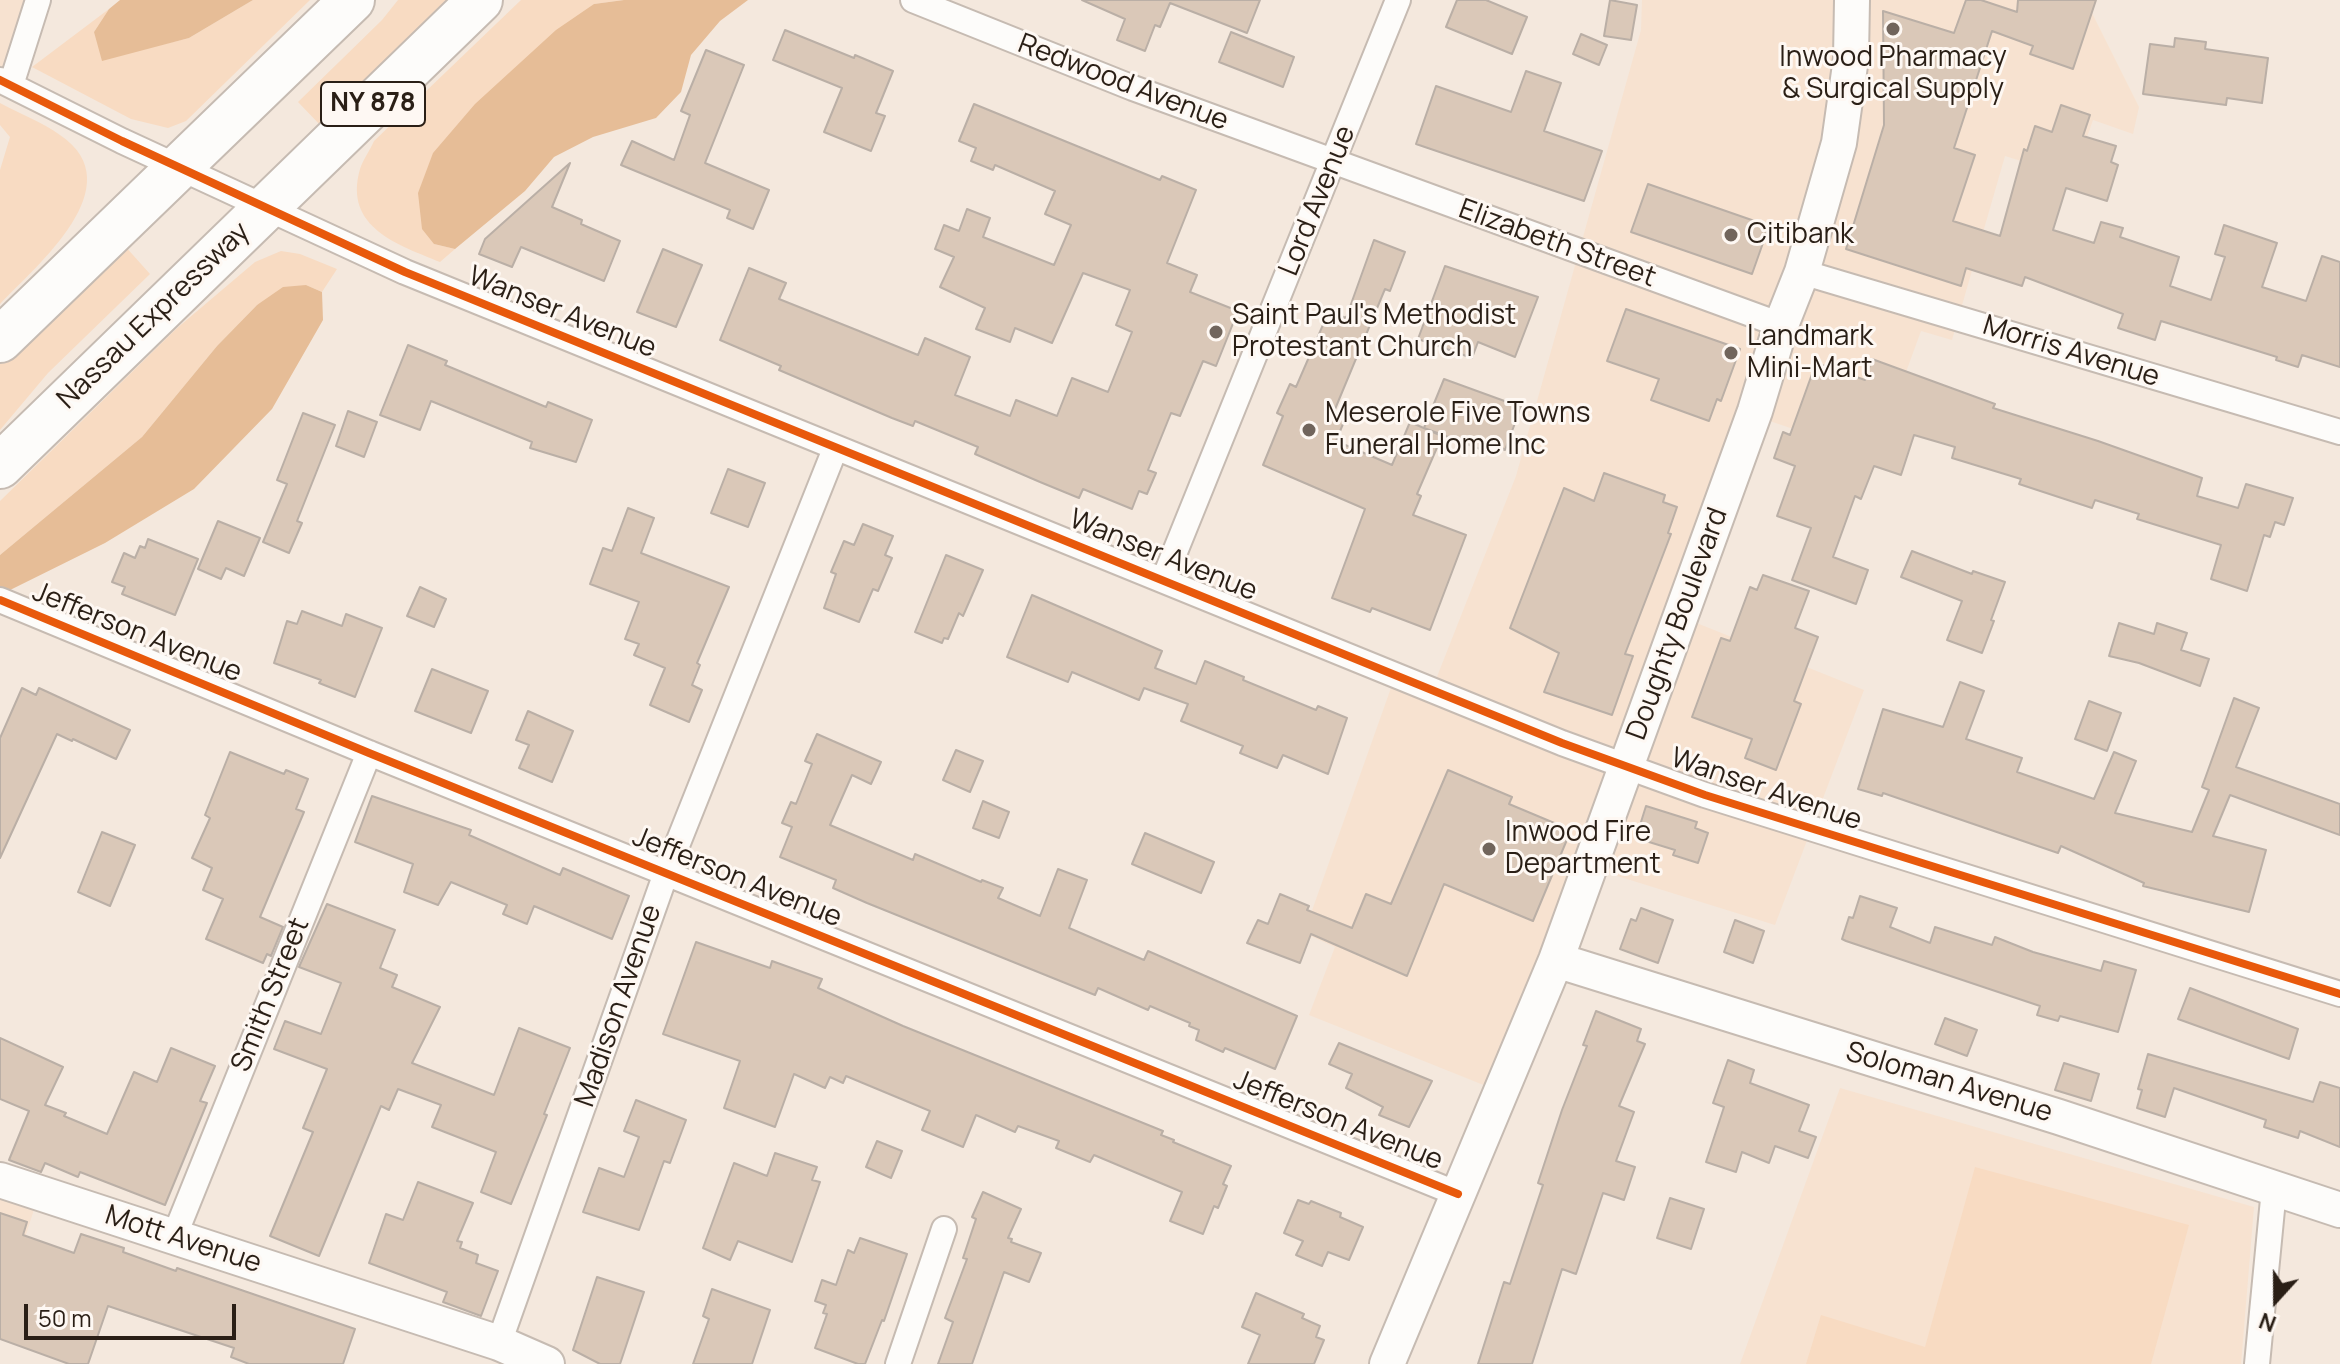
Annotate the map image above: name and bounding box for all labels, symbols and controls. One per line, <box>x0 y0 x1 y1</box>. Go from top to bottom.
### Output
marker: Inwood Pharmacy & Surgical Supply <box>1884 20 1902 38</box>
street label: Redwood Avenue <box>1013 27 1233 139</box>
place label: Inwood Pharmacy & Surgical Supply <box>1779 41 2007 107</box>
road number: NY 878 <box>321 82 425 126</box>
street label: Lord Avenue <box>1273 121 1363 281</box>
street label: Elizabeth Street <box>1454 193 1660 295</box>
street label: Nassau Expressway <box>51 216 257 416</box>
place label: Citibank <box>1747 218 1854 252</box>
marker: Citibank <box>1722 226 1740 244</box>
street label: Wanser Avenue <box>463 260 661 366</box>
place label: Saint Paul's Methodist Protestant Church <box>1232 299 1516 365</box>
street label: Morris Avenue <box>1979 309 2163 395</box>
place label: Landmark Mini-Mart <box>1747 320 1873 386</box>
marker: Saint Paul's Methodist Protestant Church <box>1207 323 1225 341</box>
marker: Landmark Mini-Mart <box>1722 344 1740 362</box>
place label: Meserole Five Towns Funeral Home Inc <box>1325 397 1590 463</box>
marker: Meserole Five Towns Funeral Home Inc <box>1300 421 1318 439</box>
street label: Wanser Avenue <box>1064 503 1262 609</box>
street label: Doughty Boulevard <box>1620 503 1736 745</box>
street label: Jefferson Avenue <box>28 576 246 690</box>
street label: Wanser Avenue <box>1666 742 1866 838</box>
place label: Inwood Fire Department <box>1505 816 1661 882</box>
street label: Jefferson Avenue <box>628 821 846 935</box>
marker: Inwood Fire Department <box>1480 840 1498 858</box>
street label: Madison Avenue <box>569 901 669 1111</box>
street label: Smith Street <box>225 913 317 1077</box>
street label: Soloman Avenue <box>1842 1036 2056 1130</box>
street label: Jefferson Avenue <box>1229 1064 1447 1178</box>
street label: Mott Avenue <box>101 1199 265 1281</box>
north arrow <box>2236 1260 2316 1340</box>
scale bar <box>28 1288 240 1338</box>
text: 50 m <box>38 1301 92 1334</box>
text: N <box>2255 1306 2280 1339</box>

